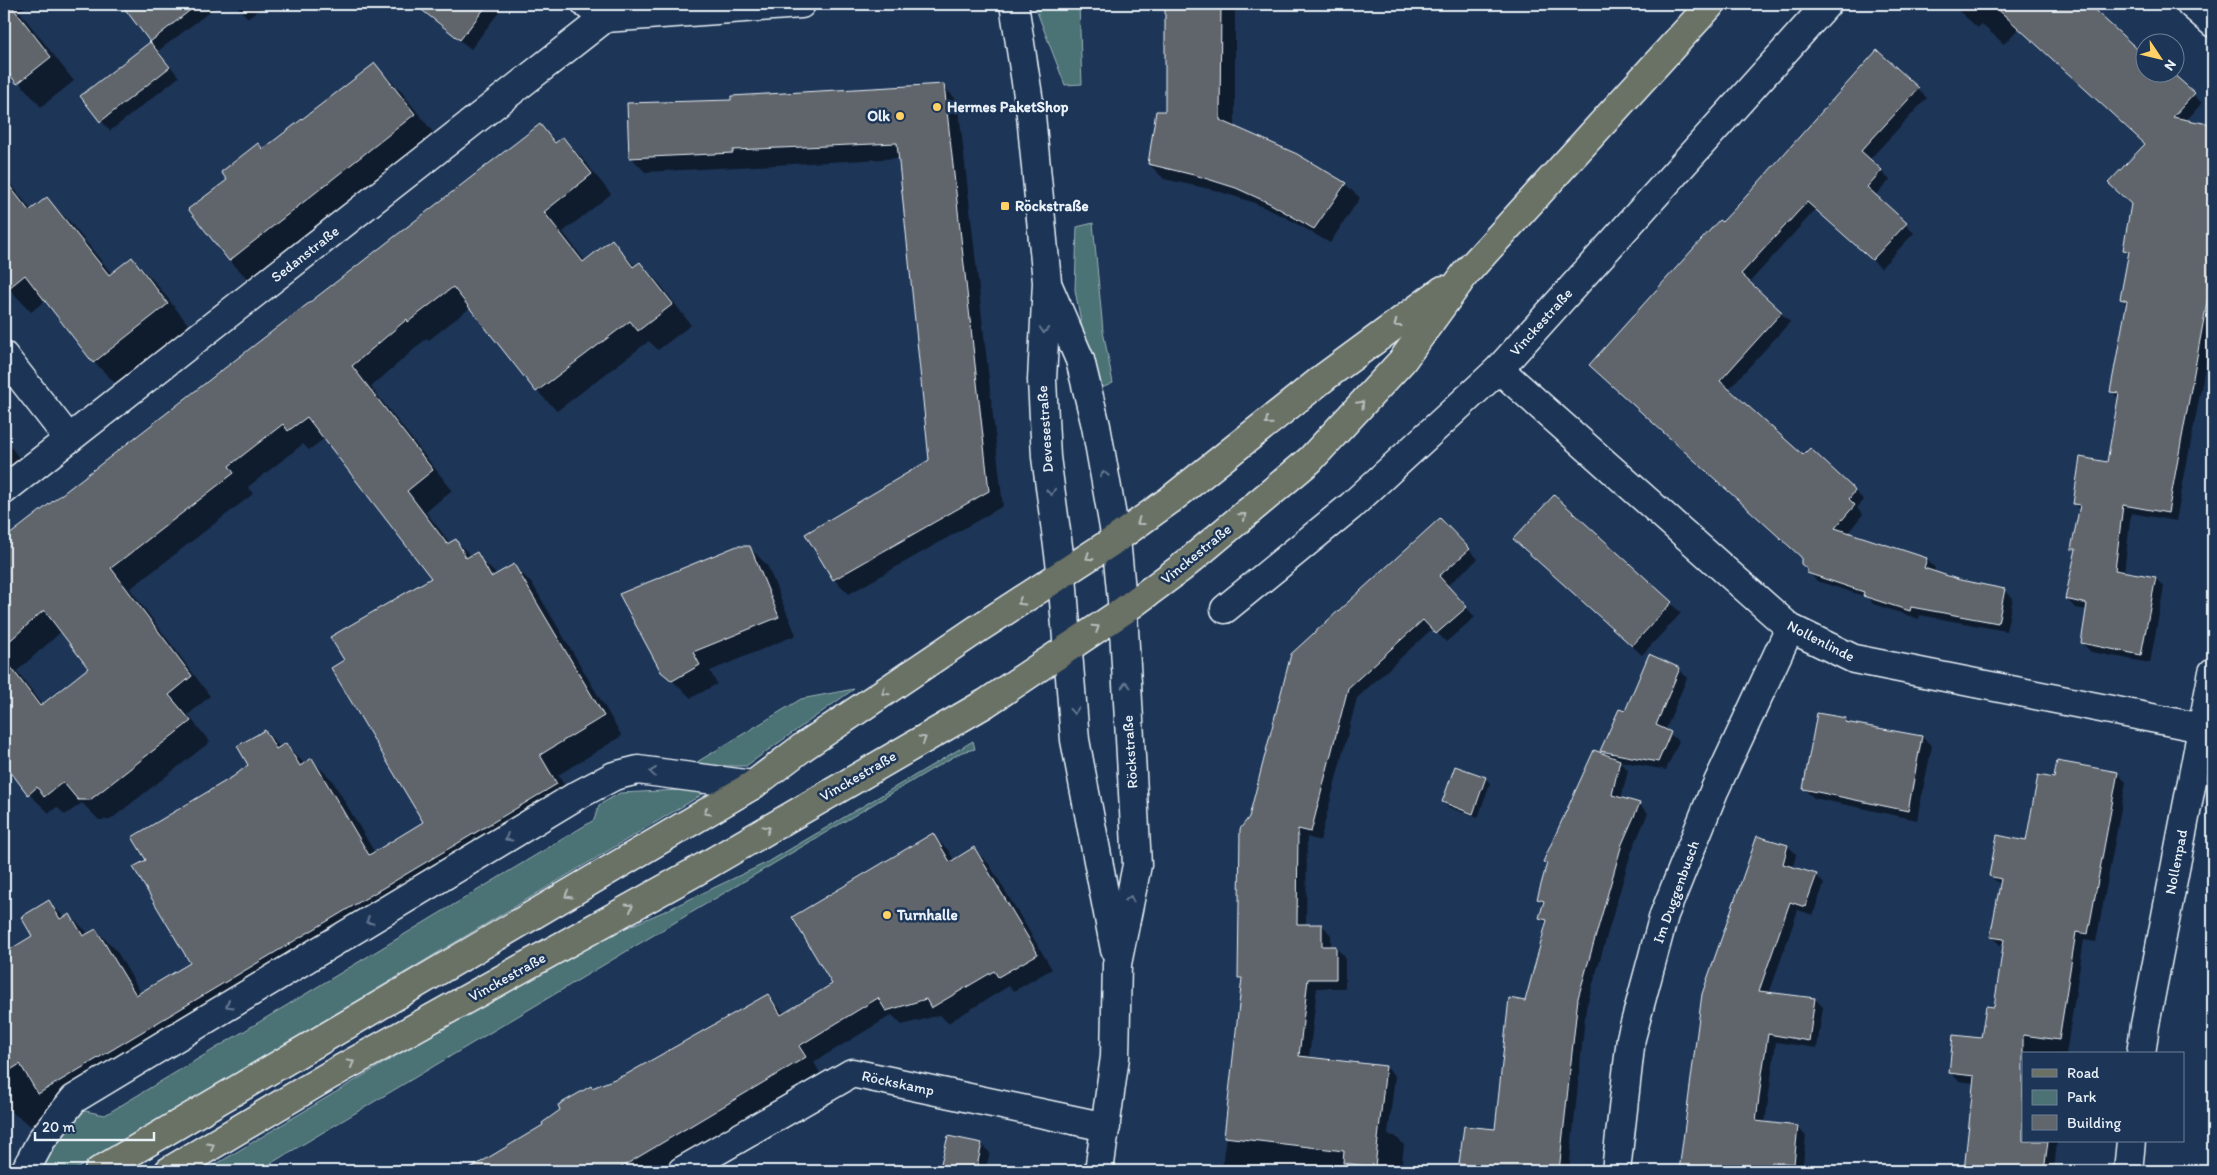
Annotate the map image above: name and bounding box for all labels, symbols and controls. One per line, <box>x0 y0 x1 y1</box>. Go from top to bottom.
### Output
north arrow <box>2134 32 2184 82</box>
text: N <box>2161 56 2180 74</box>
place label: Hermes PaketShop <box>947 98 1069 117</box>
marker: Hermes PaketShop <box>931 101 943 113</box>
place label: Olk <box>867 107 890 125</box>
marker: Olk <box>894 110 906 122</box>
place label: Röckstraße <box>1015 197 1089 215</box>
marker: Röckstraße <box>999 200 1011 212</box>
street label: Sedanstraße <box>267 222 343 286</box>
street label: Vinckestraße <box>1506 284 1576 360</box>
one-way arrow <box>1393 318 1403 327</box>
one-way arrow <box>1039 327 1050 335</box>
street label: Devesestraße <box>1033 385 1057 473</box>
one-way arrow <box>1355 401 1364 410</box>
one-way arrow <box>1265 417 1274 425</box>
one-way arrow <box>1100 470 1110 479</box>
one-way arrow <box>1045 489 1056 497</box>
one-way arrow <box>1238 512 1247 521</box>
one-way arrow <box>1136 516 1146 525</box>
street label: Vinckestraße <box>1157 520 1235 588</box>
one-way arrow <box>1085 551 1094 561</box>
one-way arrow <box>1017 595 1026 605</box>
street label: Nollenlinde <box>1784 616 1858 666</box>
one-way arrow <box>1091 625 1100 635</box>
one-way arrow <box>1121 680 1131 688</box>
one-way arrow <box>882 686 891 695</box>
one-way arrow <box>1068 708 1079 716</box>
street label: Röckstraße <box>1118 715 1142 789</box>
one-way arrow <box>917 735 926 745</box>
street label: Vinckestraße <box>817 747 899 805</box>
one-way arrow <box>648 767 656 778</box>
one-way arrow <box>704 805 713 815</box>
one-way arrow <box>761 825 770 835</box>
street label: Nollenpad <box>2161 828 2191 896</box>
one-way arrow <box>504 831 513 841</box>
street label: Im Duggenbusch <box>1649 838 1703 946</box>
one-way arrow <box>564 889 573 899</box>
one-way arrow <box>1125 894 1135 903</box>
one-way arrow <box>625 904 634 914</box>
place label: Turnhalle <box>896 906 958 924</box>
marker: Turnhalle <box>881 909 893 921</box>
one-way arrow <box>365 915 374 925</box>
street label: Vinckestraße <box>465 948 549 1006</box>
one-way arrow <box>226 999 235 1009</box>
legend <box>2022 1052 2184 1142</box>
one-way arrow <box>346 1060 355 1070</box>
text: Road <box>2067 1064 2100 1082</box>
street label: Röckskamp <box>860 1067 936 1099</box>
text: Park <box>2067 1088 2097 1106</box>
scale bar <box>35 1110 154 1142</box>
text: Building <box>2067 1114 2121 1132</box>
text: 20 m <box>42 1118 76 1136</box>
one-way arrow <box>206 1143 215 1153</box>

